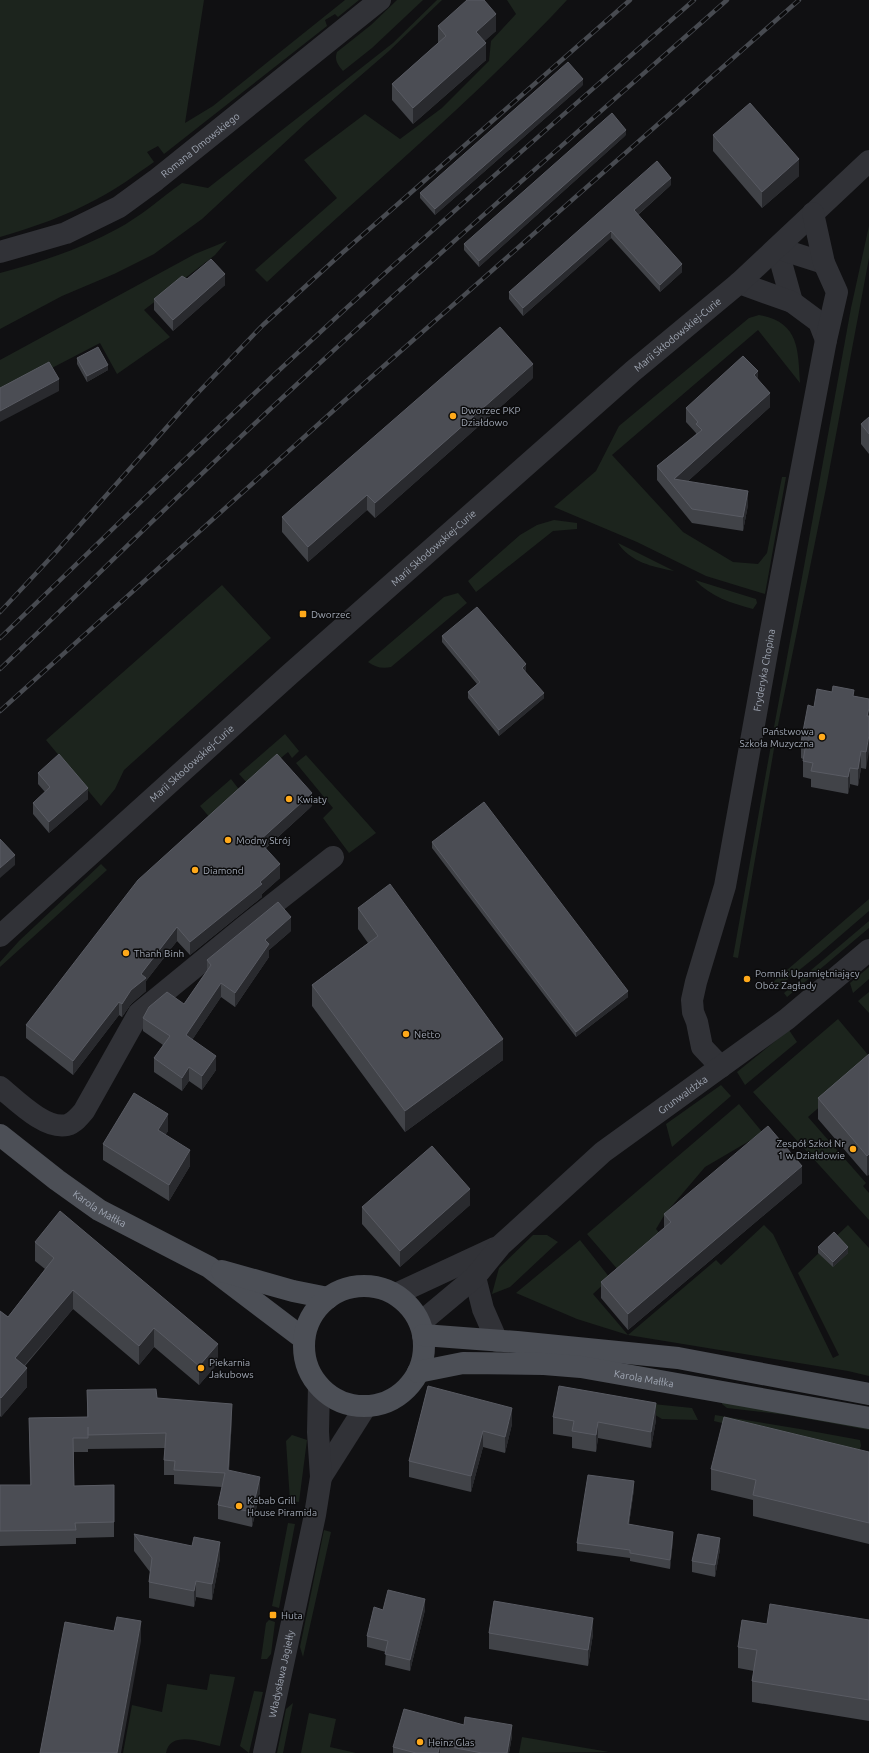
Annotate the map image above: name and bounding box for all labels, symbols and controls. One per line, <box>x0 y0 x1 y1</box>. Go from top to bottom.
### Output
street label: Romana Dmowskiego <box>159 110 242 179</box>
street label: Marii Skłodowskiej-Curie <box>632 295 723 373</box>
place label: Dworzec PKP Działdowo <box>461 405 520 428</box>
marker: Dworzec PKP Działdowo <box>448 411 458 421</box>
street label: Marii Skłodowskiej-Curie <box>389 507 478 588</box>
marker: Dworzec <box>298 609 308 619</box>
place label: Dworzec <box>311 609 350 620</box>
street label: Fryderyka Chopina <box>751 628 777 712</box>
street label: Marii Skłodowskiej-Curie <box>147 722 236 804</box>
place label: Państwowa Szkoła Muzyczna <box>739 726 814 749</box>
marker: Państwowa Szkoła Muzyczna <box>817 732 827 742</box>
marker: Kwiaty <box>284 794 294 804</box>
place label: Kwiaty <box>297 794 327 805</box>
marker: Modny Strój <box>223 835 233 845</box>
place label: Modny Strój <box>236 835 290 846</box>
marker: Diamond <box>190 865 200 875</box>
place label: Diamond <box>203 865 244 876</box>
marker: Thanh Binh <box>121 948 131 958</box>
place label: Thanh Binh <box>134 948 184 959</box>
place label: Pomnik Upamiętniający Obóz Zagłady <box>755 968 860 991</box>
marker: Pomnik Upamiętniający Obóz Zagłady <box>742 974 752 984</box>
marker: Netto <box>401 1029 411 1039</box>
place label: Netto <box>414 1029 440 1040</box>
street label: Grunwaldzka <box>656 1073 709 1116</box>
place label: Zespół Szkoł Nr 1 w Działdowie <box>776 1138 845 1161</box>
marker: Zespół Szkoł Nr 1 w Działdowie <box>848 1144 858 1154</box>
street label: Karola Małłka <box>71 1188 128 1229</box>
place label: Piekarnia Jakubows <box>209 1357 254 1380</box>
marker: Piekarnia Jakubows <box>196 1363 206 1373</box>
street label: Karola Małłka <box>613 1367 675 1389</box>
place label: Kebab Grill House Piramida <box>247 1495 317 1518</box>
marker: Kebab Grill House Piramida <box>234 1501 244 1511</box>
marker: Huta <box>268 1610 278 1620</box>
place label: Huta <box>281 1610 303 1621</box>
street label: Władysława Jagiełły <box>266 1629 296 1719</box>
marker: Heinz Glas <box>415 1737 425 1747</box>
place label: Heinz Glas <box>428 1737 474 1748</box>

